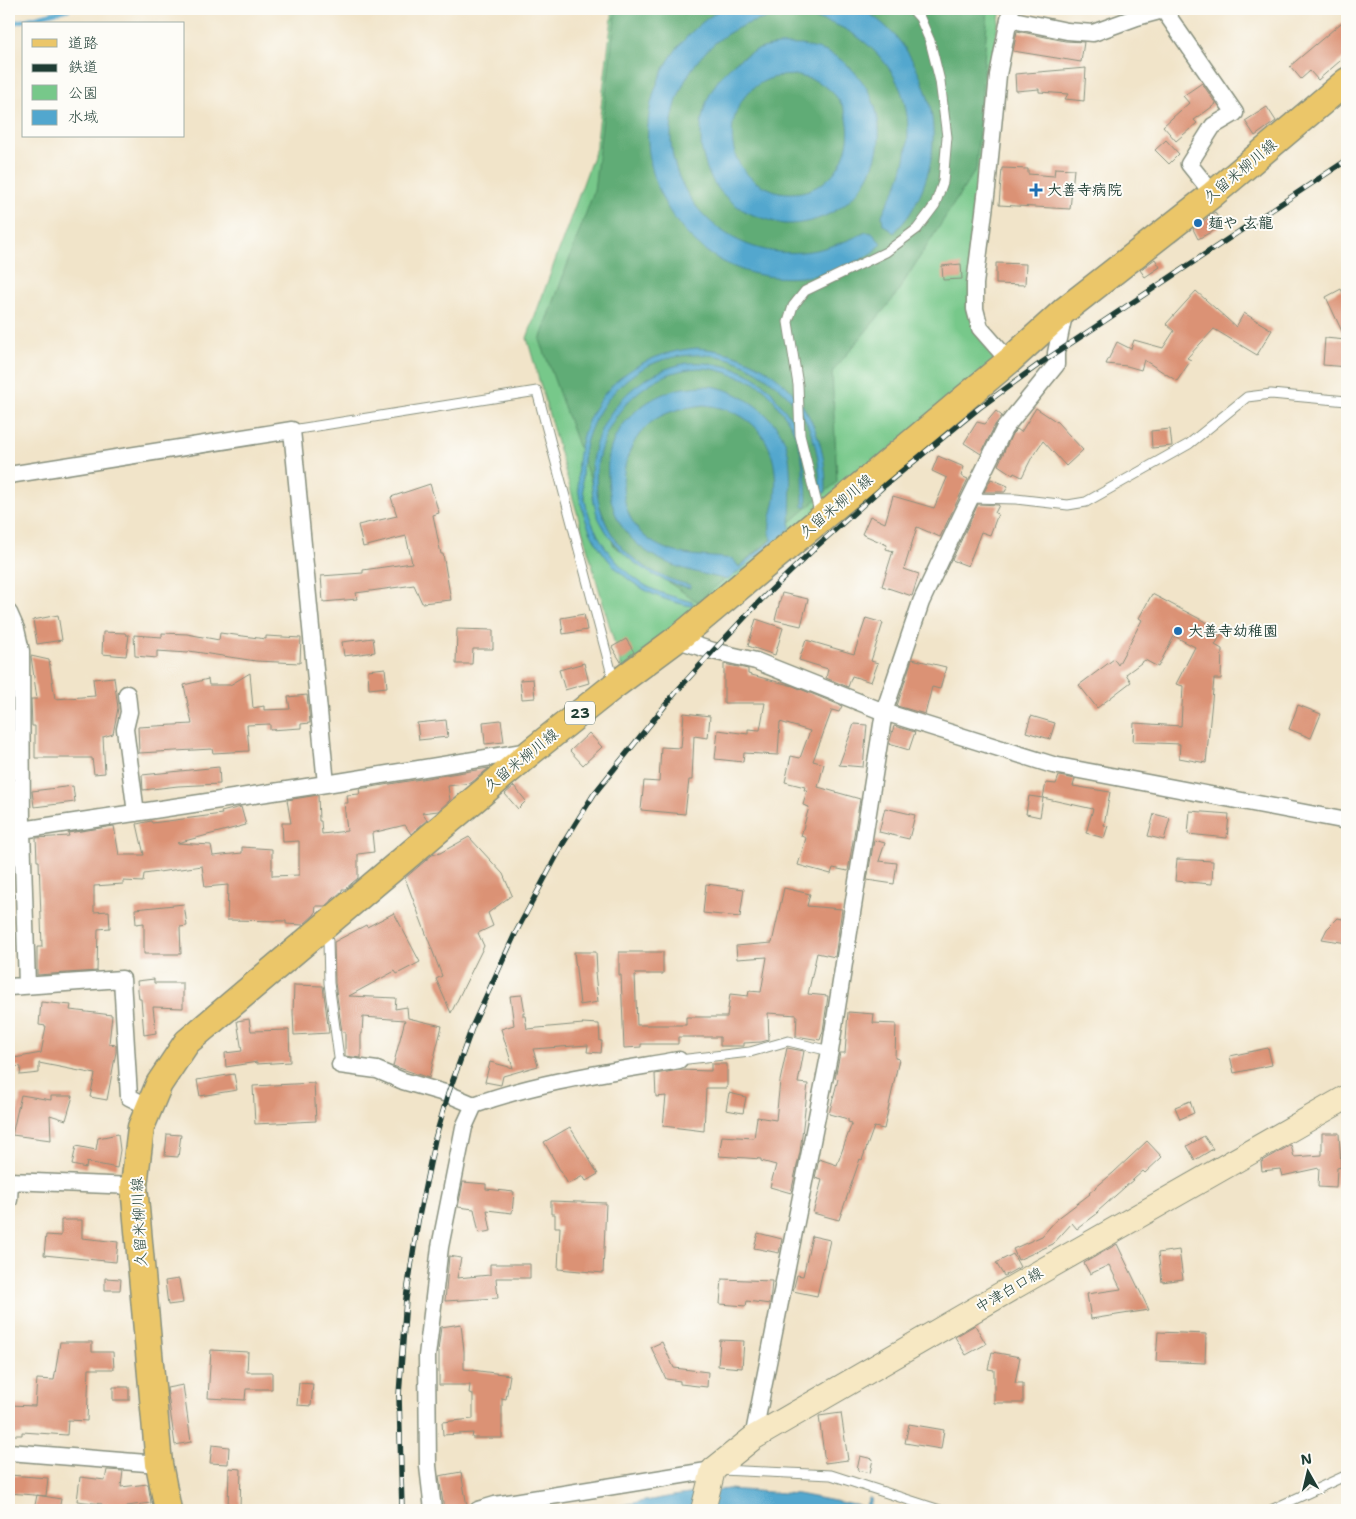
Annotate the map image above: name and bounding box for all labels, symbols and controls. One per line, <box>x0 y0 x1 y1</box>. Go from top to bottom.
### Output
legend <box>22 22 185 138</box>
text: 道路 <box>68 33 98 53</box>
text: 鉄道 <box>68 57 98 77</box>
text: 公園 <box>68 83 98 103</box>
text: 水域 <box>68 107 98 127</box>
street label: 久留米柳川線 <box>1199 134 1281 208</box>
place label: 大善寺病院 <box>1047 180 1122 200</box>
marker: 大善寺病院 <box>1029 183 1043 197</box>
place label: 麺や 玄龍 <box>1208 213 1273 233</box>
marker: 麺や 玄龍 <box>1192 217 1204 229</box>
street label: 久留米柳川線 <box>795 469 877 543</box>
place label: 大善寺幼稚園 <box>1188 621 1278 641</box>
marker: 大善寺幼稚園 <box>1172 625 1184 637</box>
road number: 23 <box>565 701 595 724</box>
street label: 久留米柳川線 <box>480 724 562 796</box>
street label: 久留米柳川線 <box>127 1177 151 1267</box>
street label: 中津白口線 <box>972 1263 1046 1317</box>
north arrow <box>1284 1446 1334 1496</box>
text: N <box>1299 1449 1313 1469</box>

